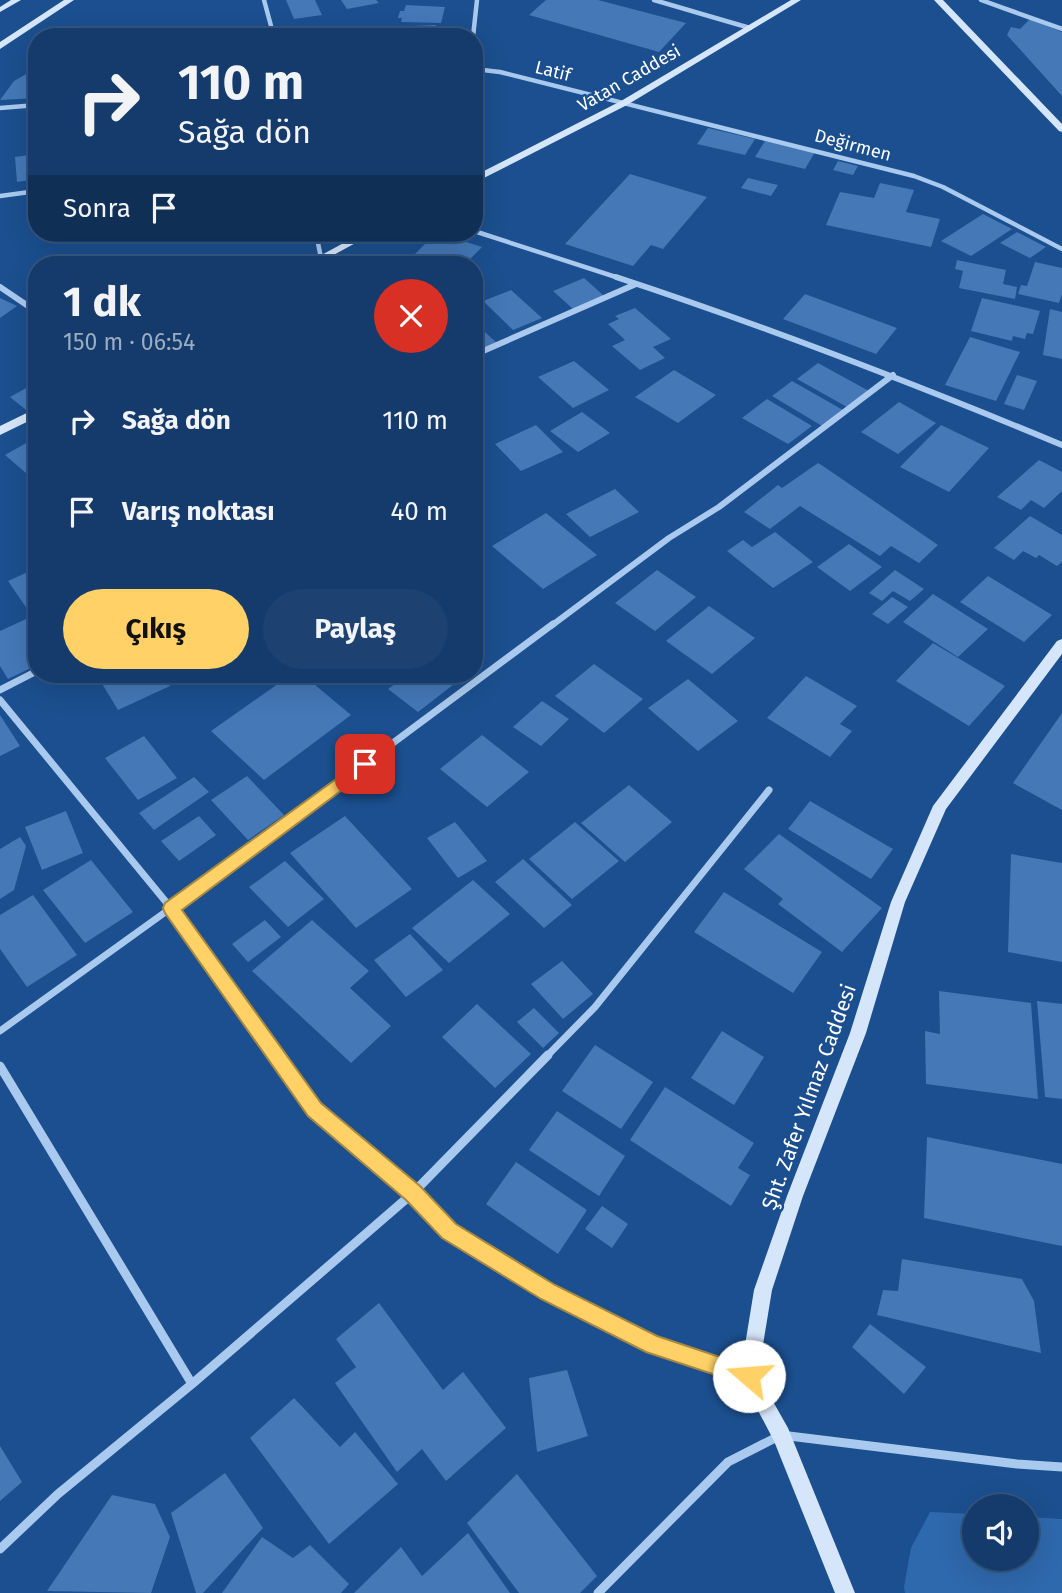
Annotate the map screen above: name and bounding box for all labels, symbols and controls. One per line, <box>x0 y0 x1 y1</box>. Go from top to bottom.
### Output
street label: Vatan Caddesi <box>574 40 684 116</box>
text: 110 m <box>178 53 304 112</box>
icon: right <box>63 56 154 147</box>
street label: Latif <box>533 56 575 87</box>
text: Sağa dön <box>178 113 311 151</box>
street label: Değirmen <box>812 124 894 166</box>
icon: arrive <box>145 189 183 227</box>
text: Sonra <box>63 193 131 224</box>
text: 1 dk <box>63 277 141 327</box>
button: close <box>374 279 448 353</box>
text: 150 m · 06:54 <box>63 328 195 356</box>
icon: right <box>63 402 101 440</box>
text: Sağa dön <box>122 405 231 436</box>
text: 110 m <box>382 405 448 436</box>
icon: arrive <box>63 493 101 531</box>
text: Varış noktası <box>122 496 275 527</box>
text: 40 m <box>390 496 448 527</box>
button: Çıkış <box>63 589 249 669</box>
button: Paylaş <box>263 589 448 669</box>
pin <box>335 734 395 794</box>
icon: arrive <box>346 745 384 783</box>
street label: Şht. Zafer Yılmaz Caddesi <box>756 981 862 1213</box>
position arrow <box>712 1339 786 1413</box>
map controls <box>962 1494 1039 1571</box>
button: sound <box>962 1494 1039 1571</box>

